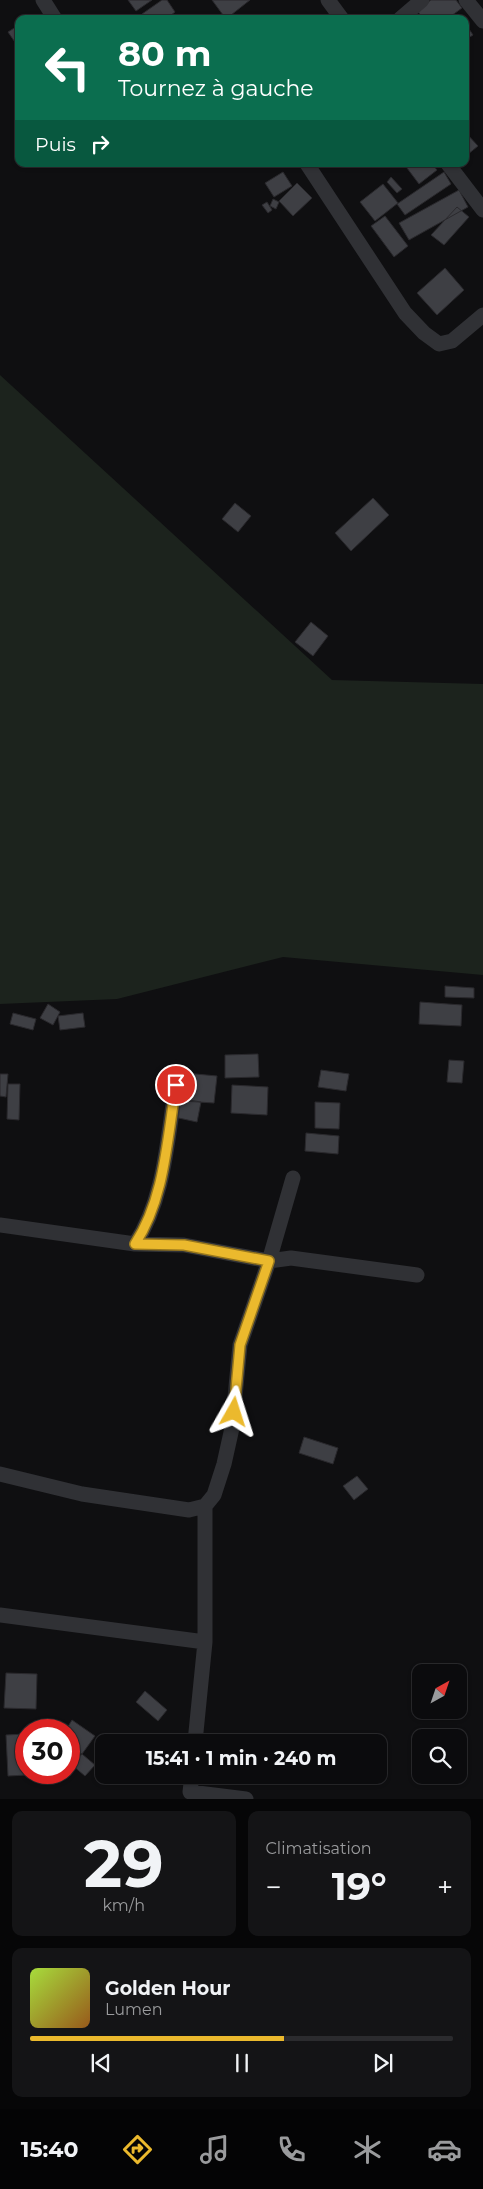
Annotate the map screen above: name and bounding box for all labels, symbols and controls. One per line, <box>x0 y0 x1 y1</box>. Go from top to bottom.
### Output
text: 80 m <box>118 32 212 75</box>
icon: left <box>35 35 100 100</box>
text: Tournez à gauche <box>118 75 314 102</box>
icon: right <box>86 130 114 158</box>
text: Puis <box>35 133 76 156</box>
pin <box>155 1064 197 1106</box>
icon: arrive <box>162 1071 190 1099</box>
position arrow <box>207 1385 259 1437</box>
north arrow <box>412 1664 468 1719</box>
map controls <box>412 1664 467 1784</box>
speed limit sign: 30 <box>15 1719 80 1784</box>
button: search <box>412 1729 467 1784</box>
text: 15:41 · 1 min · 240 m <box>146 1747 336 1770</box>
text: 29 <box>84 1824 164 1903</box>
text: Climatisation <box>266 1839 372 1858</box>
text: 19° <box>332 1863 387 1910</box>
text: − <box>266 1870 282 1904</box>
text: + <box>437 1870 453 1904</box>
text: km/h <box>102 1896 145 1915</box>
text: Golden Hour <box>105 1977 231 2000</box>
text: Lumen <box>105 2000 163 2019</box>
icon: previous <box>87 2049 115 2077</box>
icon: pause <box>228 2049 256 2077</box>
icon: next <box>369 2049 397 2077</box>
icon: directions <box>120 2132 155 2167</box>
icon: music <box>197 2132 232 2167</box>
icon: phone <box>274 2132 309 2167</box>
icon: climate <box>350 2132 385 2167</box>
icon: car <box>427 2132 462 2167</box>
text: 15:40 <box>21 2136 78 2163</box>

